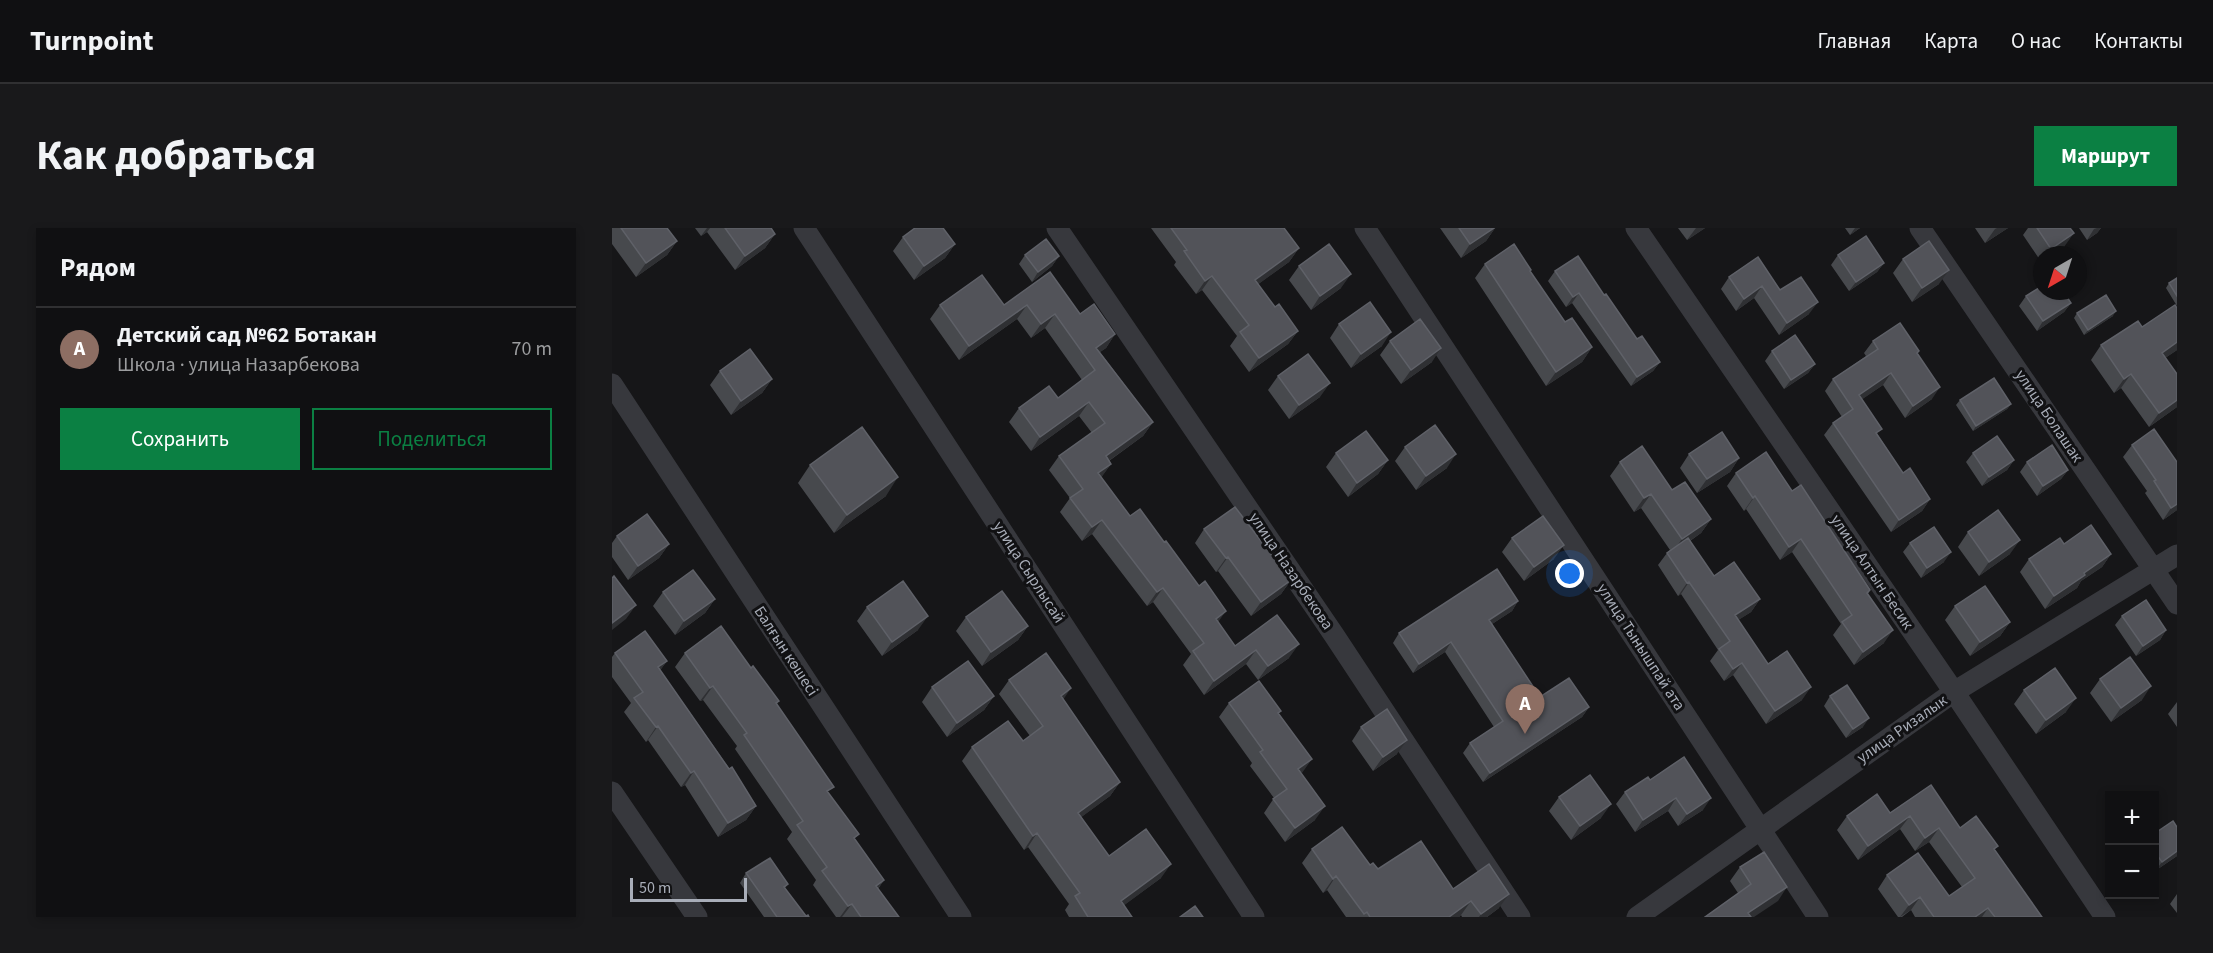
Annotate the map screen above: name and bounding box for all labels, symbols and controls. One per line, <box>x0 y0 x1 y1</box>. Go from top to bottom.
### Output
text: Turnpoint <box>30 21 154 61</box>
text: Главная <box>1818 26 1891 56</box>
text: Карта <box>1924 26 1978 56</box>
text: О нас <box>2011 26 2061 56</box>
text: Контакты <box>2094 26 2183 56</box>
text: Как добраться <box>36 126 316 186</box>
button: Маршрут <box>2034 126 2177 186</box>
north arrow <box>2033 246 2087 300</box>
text: Рядом <box>60 249 136 286</box>
text: Детский сад №62 Ботакан <box>117 319 377 351</box>
text: A <box>74 335 85 363</box>
text: 70 m <box>512 335 552 363</box>
text: Школа · улица Назарбекова <box>117 351 360 379</box>
street label: улица Болашак <box>2010 365 2088 467</box>
button: Сохранить <box>60 408 300 470</box>
button: Поделиться <box>312 408 552 470</box>
street label: улица Назарбекова <box>1244 508 1338 634</box>
street label: улица Алтын Бесик <box>1825 510 1919 634</box>
street label: улица Сырлысай <box>988 517 1070 627</box>
your location <box>1555 559 1584 588</box>
street label: улица Тынышпай ата <box>1592 579 1690 715</box>
street label: Балғын көшесі <box>749 602 823 700</box>
pin: A <box>1506 684 1544 734</box>
street label: улица Ризалык <box>1852 690 1952 768</box>
map controls <box>2105 791 2159 899</box>
button: + <box>2105 791 2159 845</box>
button: − <box>2105 845 2159 899</box>
scale bar <box>630 875 747 902</box>
text: 50 m <box>639 877 671 899</box>

